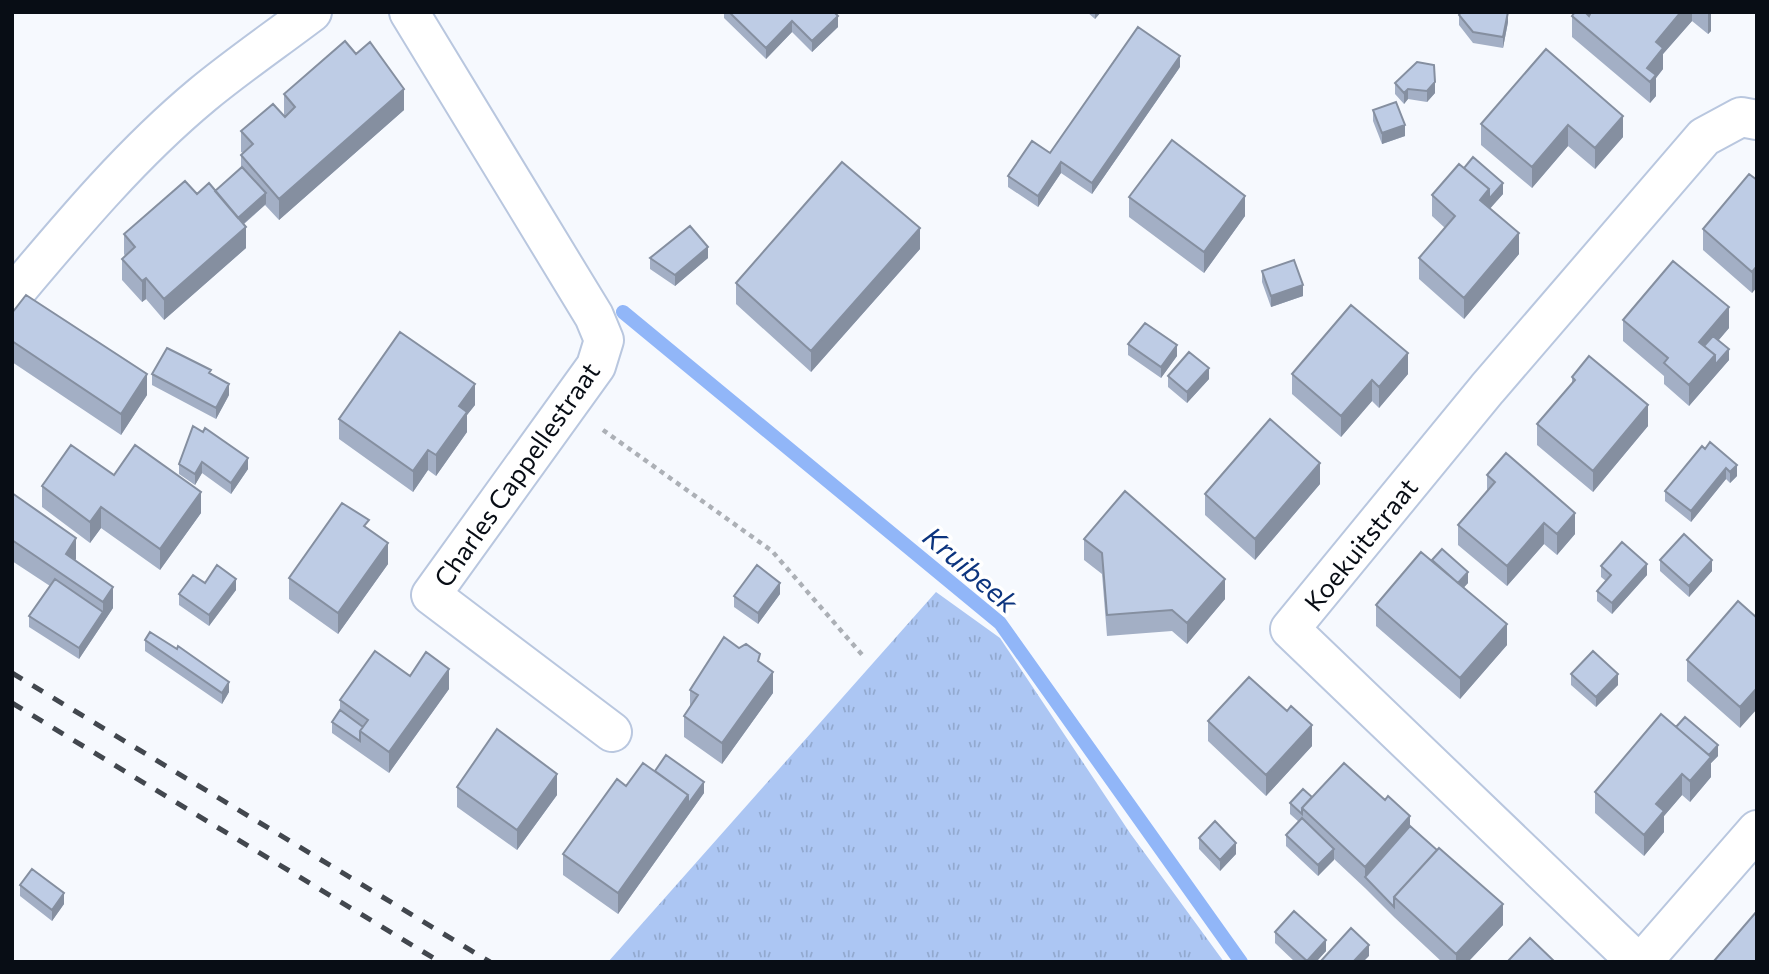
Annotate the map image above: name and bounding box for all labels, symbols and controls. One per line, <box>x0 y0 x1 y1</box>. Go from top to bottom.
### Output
street label: Charles Cappellestraat <box>427 356 605 592</box>
street label: Koekuitstraat <box>1297 471 1423 617</box>
water label: Kruibeek <box>917 519 1026 620</box>

